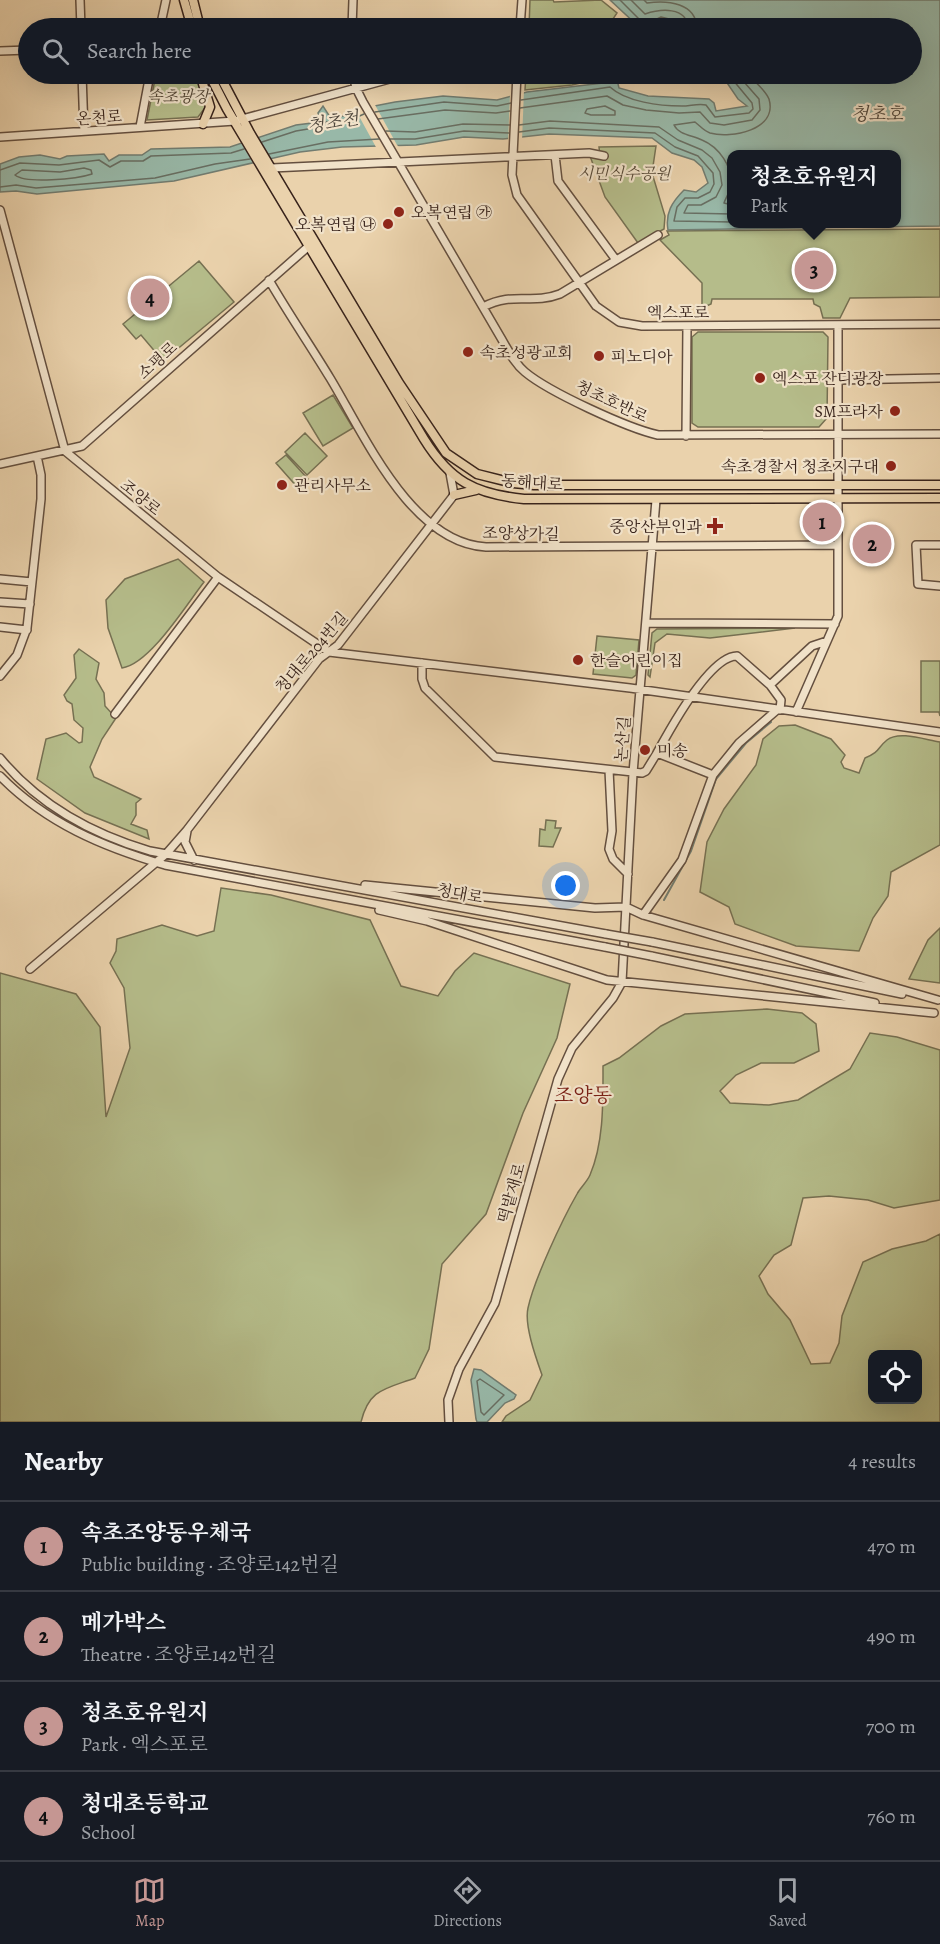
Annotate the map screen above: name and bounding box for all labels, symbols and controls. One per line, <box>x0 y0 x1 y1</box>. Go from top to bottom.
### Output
search box <box>18 18 922 84</box>
icon: search <box>39 35 72 68</box>
text: Search here <box>87 36 192 66</box>
park label: 속초광장 <box>147 86 211 108</box>
water label: 청초호 <box>851 102 905 126</box>
street label: 온천로 <box>75 105 124 131</box>
water label: 청초천 <box>305 105 362 138</box>
popup <box>727 150 901 228</box>
text: 청초호유원지 <box>750 162 878 192</box>
park label: 시민식수공원 <box>578 163 672 185</box>
text: Park <box>750 192 788 219</box>
place label: 오복연립 ㉮ <box>411 202 492 224</box>
marker: 오복연립 ㉮ <box>392 205 406 219</box>
place label: 오복연립 ㉯ <box>295 214 376 236</box>
marker: 오복연립 ㉯ <box>381 217 395 231</box>
pin: 3 <box>794 248 834 292</box>
pin: 4 <box>130 276 170 320</box>
street label: 엑스포로 <box>647 302 709 324</box>
street label: 소평로 <box>133 337 183 384</box>
place label: 속초성광교회 <box>480 342 573 364</box>
marker: 속초성광교회 <box>461 345 475 359</box>
place label: 피노디아 <box>611 346 673 368</box>
marker: 피노디아 <box>592 349 606 363</box>
place label: 엑스포 잔디광장 <box>772 368 884 390</box>
marker: 엑스포 잔디광장 <box>753 371 767 385</box>
street label: 청초호반로 <box>572 376 652 428</box>
place label: SM프라자 <box>815 401 884 423</box>
marker: SM프라자 <box>888 404 902 418</box>
place label: 속초경찰서 청초지구대 <box>721 456 879 478</box>
marker: 속초경찰서 청초지구대 <box>884 459 898 473</box>
street label: 동해대로 <box>500 470 564 496</box>
street label: 조양로 <box>115 475 166 521</box>
place label: 관리사무소 <box>294 475 371 497</box>
marker: 관리사무소 <box>275 478 289 492</box>
pin: 1 <box>802 500 842 544</box>
place label: 중앙산부인과 <box>609 516 703 538</box>
marker: 중앙산부인과 <box>706 517 724 535</box>
street label: 조양상가길 <box>482 522 560 546</box>
pin: 2 <box>852 522 892 566</box>
street label: 청대로204번길 <box>270 607 353 698</box>
place label: 한슬어린이집 <box>590 650 683 672</box>
marker: 한슬어린이집 <box>571 653 585 667</box>
street label: 논산길 <box>610 715 636 763</box>
place label: 미송 <box>657 740 688 762</box>
marker: 미송 <box>638 743 652 757</box>
your location <box>551 871 580 900</box>
street label: 청대로 <box>435 879 485 909</box>
district label: 조양동 <box>554 1082 612 1109</box>
street label: 떡밭재로 <box>493 1160 531 1226</box>
map controls <box>868 1350 922 1404</box>
button: locate <box>868 1350 922 1404</box>
text: Nearby <box>24 1444 103 1479</box>
text: 4 results <box>848 1448 916 1475</box>
text: 속초조양동우체국 <box>81 1518 251 1548</box>
text: 1 <box>40 1533 47 1560</box>
text: 470 m <box>867 1533 916 1560</box>
text: Public building · 조양로142번길 <box>81 1551 339 1578</box>
text: 메가박스 <box>81 1608 166 1638</box>
text: 2 <box>39 1623 48 1650</box>
text: 490 m <box>867 1623 916 1650</box>
text: Theatre · 조양로142번길 <box>81 1641 276 1668</box>
text: 청초호유원지 <box>81 1698 209 1728</box>
text: 3 <box>39 1713 48 1740</box>
text: 700 m <box>866 1713 916 1740</box>
text: Park · 엑스포로 <box>81 1731 208 1758</box>
text: 청대초등학교 <box>81 1789 209 1819</box>
text: 4 <box>39 1803 48 1830</box>
text: 760 m <box>867 1803 916 1830</box>
text: School <box>81 1819 135 1846</box>
tab: Map <box>133 1874 166 1932</box>
tab: Directions <box>433 1874 502 1932</box>
tab: Saved <box>769 1874 807 1932</box>

